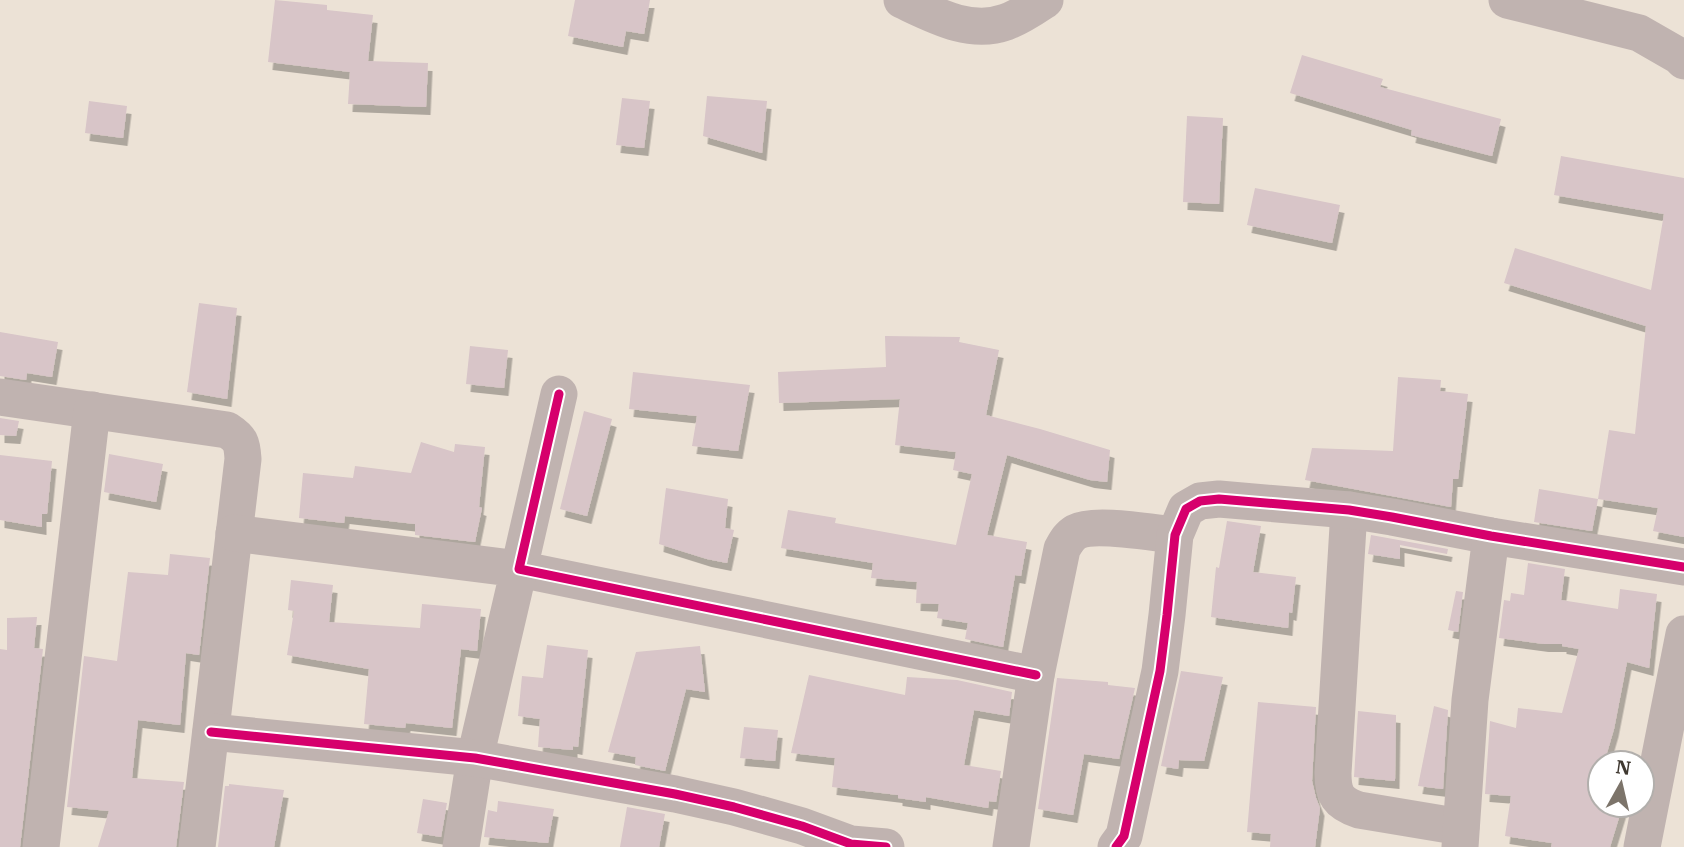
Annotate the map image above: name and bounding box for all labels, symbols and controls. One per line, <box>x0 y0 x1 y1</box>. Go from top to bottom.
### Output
north arrow <box>1586 749 1656 819</box>
text: N <box>1614 754 1632 780</box>

